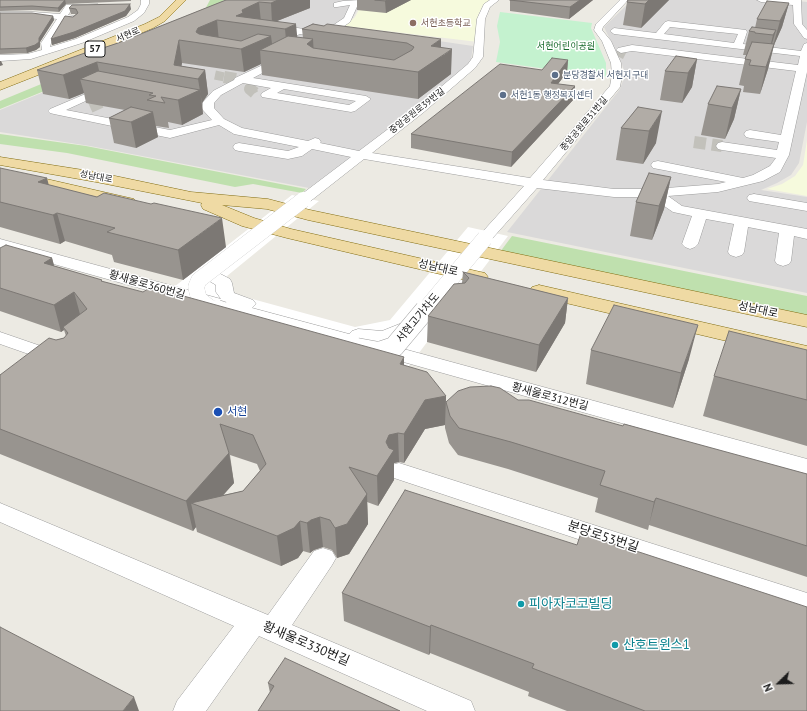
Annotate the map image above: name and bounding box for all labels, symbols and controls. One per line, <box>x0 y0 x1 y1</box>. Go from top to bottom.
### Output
marker: 서현초등학교 <box>408 18 418 28</box>
place label: 서현초등학교 <box>421 18 471 28</box>
street label: 서현로 <box>114 25 142 45</box>
road number: 57 <box>85 41 105 57</box>
park label: 서현어린이공원 <box>537 41 595 51</box>
marker: 분당경찰서 서현지구대 <box>550 70 560 80</box>
place label: 분당경찰서 서현지구대 <box>563 70 648 80</box>
street label: 중앙공원로39번길 <box>387 86 447 136</box>
marker: 서현1동 행정복지센터 <box>498 90 508 100</box>
place label: 서현1동 행정복지센터 <box>511 90 593 100</box>
street label: 중앙공원로31번길 <box>558 95 610 153</box>
street label: 성남대로 <box>79 169 113 185</box>
street label: 성남대로 <box>417 257 459 279</box>
street label: 황새울로360번길 <box>107 268 187 302</box>
street label: 서현고가차도 <box>393 291 443 345</box>
street label: 성남대로 <box>737 299 779 321</box>
street label: 황새울로312번길 <box>510 380 590 414</box>
place label: 서현 <box>227 405 247 419</box>
marker: 서현 <box>212 406 224 418</box>
street label: 분당로53번길 <box>565 518 641 556</box>
place label: 피아자코코빌딩 <box>529 596 613 612</box>
marker: 피아자코코빌딩 <box>516 599 526 609</box>
street label: 황새울로330번길 <box>260 619 352 669</box>
place label: 산호트윈스1 <box>623 637 690 653</box>
marker: 산호트윈스1 <box>610 640 620 650</box>
north arrow <box>759 663 799 703</box>
text: N <box>760 682 776 694</box>

